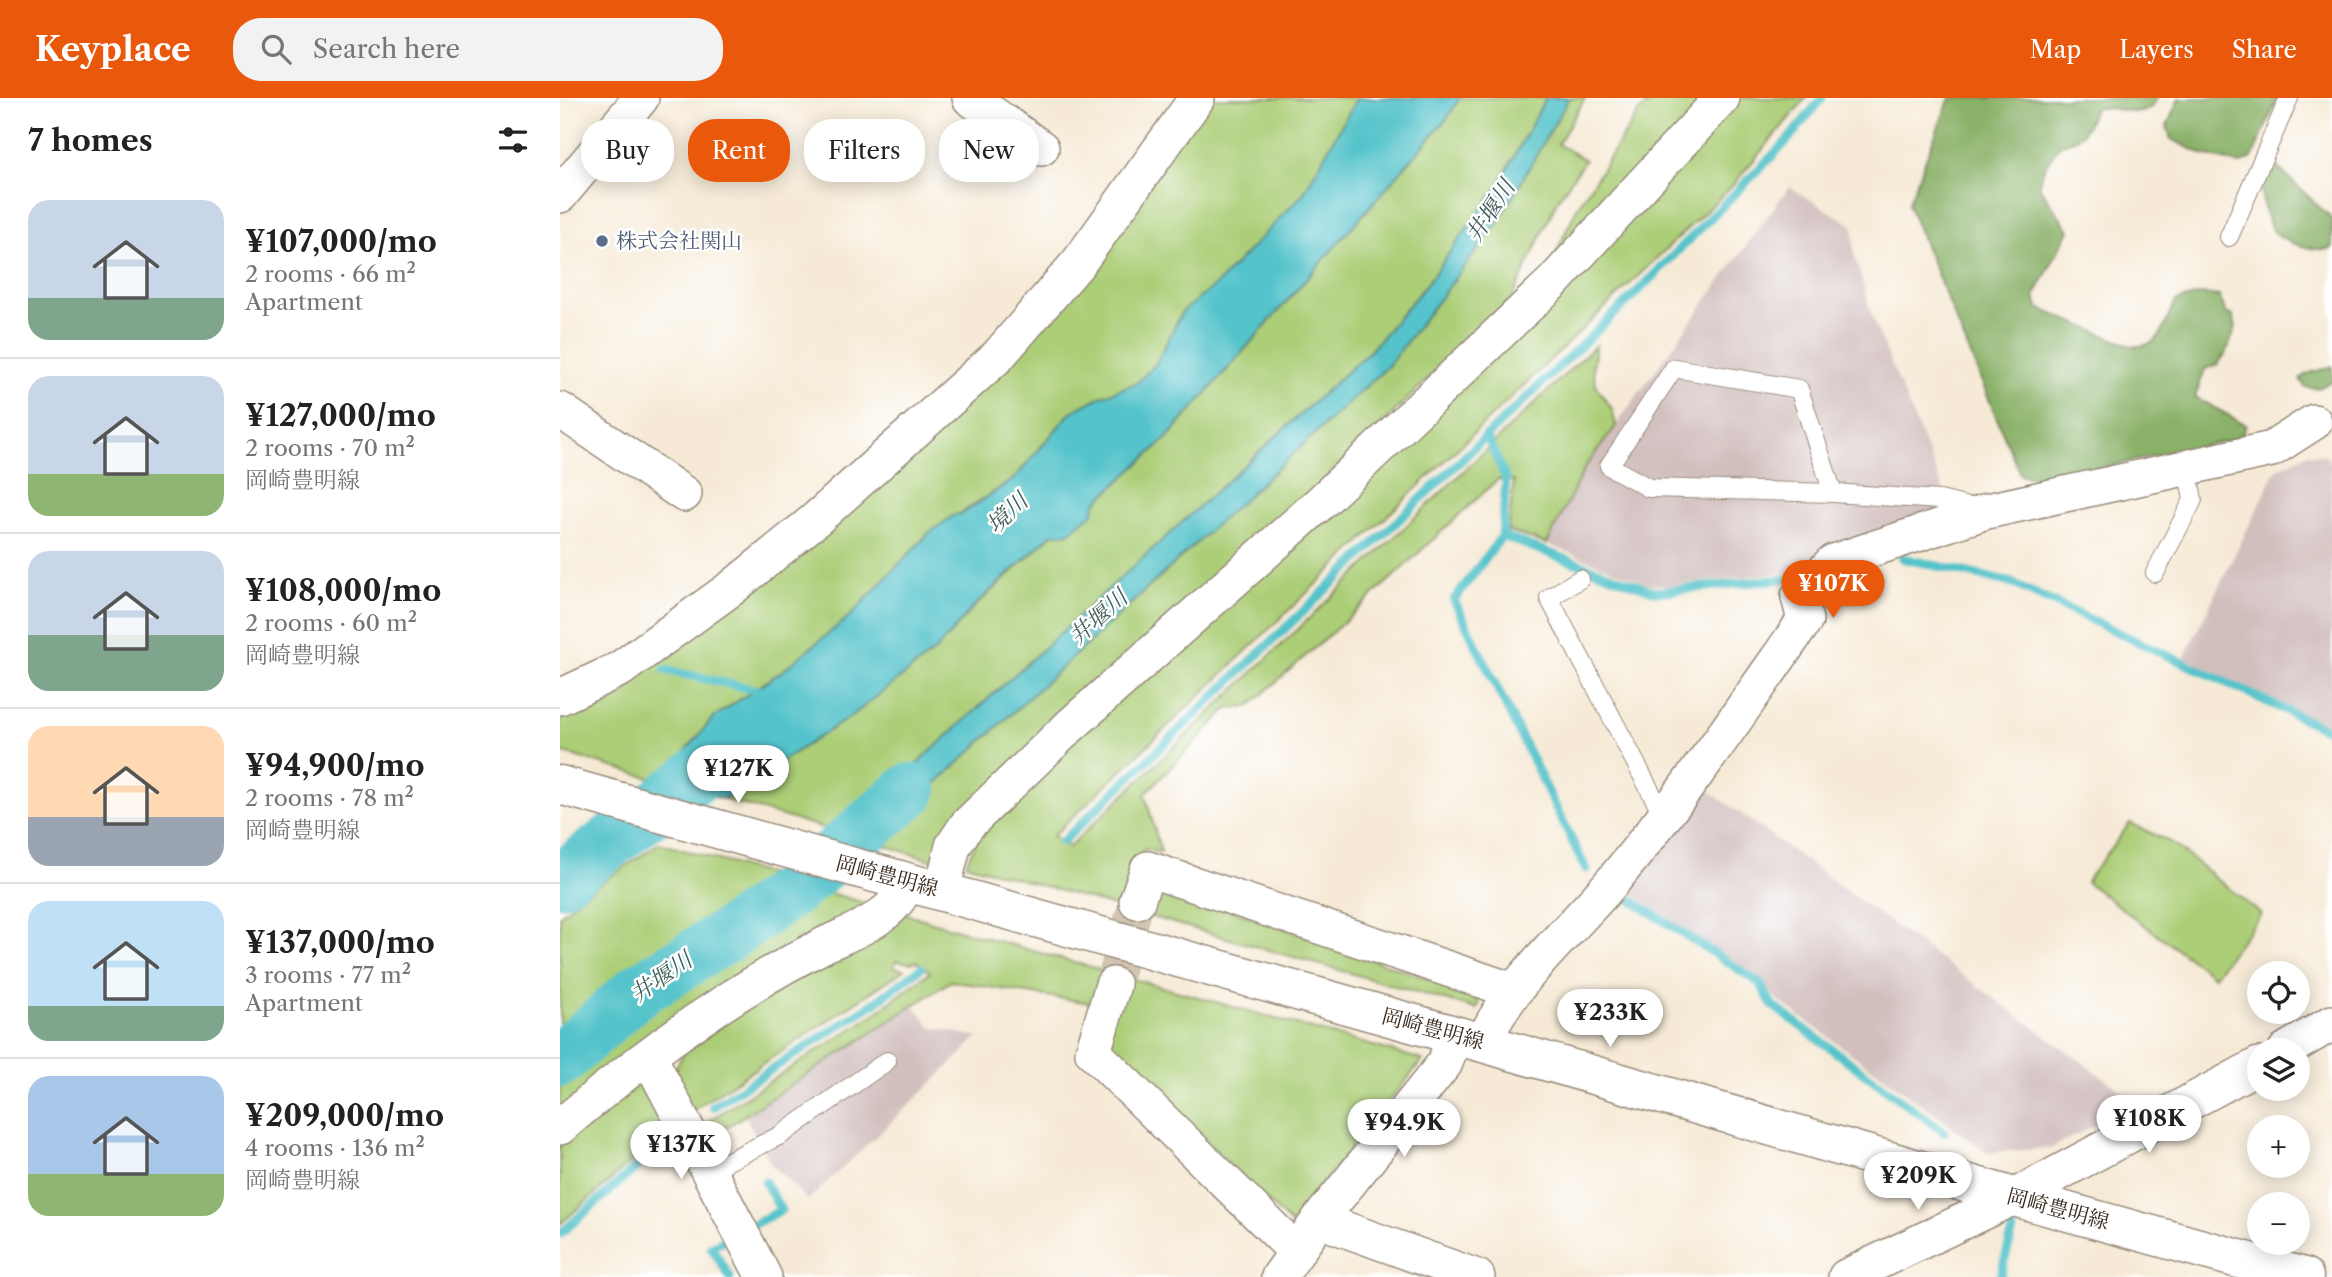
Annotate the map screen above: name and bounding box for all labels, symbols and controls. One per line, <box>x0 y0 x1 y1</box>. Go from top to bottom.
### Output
search box <box>233 18 723 81</box>
text: Keyplace <box>35 29 191 70</box>
icon: search <box>257 30 295 68</box>
text: Search here <box>313 33 460 65</box>
text: Map <box>2030 35 2081 64</box>
text: Layers <box>2119 35 2194 64</box>
text: Share <box>2232 35 2297 64</box>
chip: Buy <box>581 119 674 182</box>
chip: Rent <box>688 119 790 182</box>
chip: Filters <box>804 119 925 182</box>
chip: New <box>939 119 1039 182</box>
icon: filters <box>494 121 532 159</box>
text: 7 homes <box>28 122 153 159</box>
water label: 井堰川 <box>1459 172 1522 248</box>
text: ¥107,000/mo <box>245 223 437 260</box>
icon: home <box>84 228 168 312</box>
place label: 株式会社関山 <box>616 228 742 253</box>
marker: 株式会社関山 <box>594 233 610 249</box>
text: 2 rooms · 66 m² <box>245 260 416 288</box>
text: Apartment <box>245 288 363 316</box>
text: ¥127,000/mo <box>245 397 436 434</box>
icon: home <box>84 404 168 488</box>
text: 2 rooms · 70 m² <box>245 434 415 462</box>
text: 岡崎豊明線 <box>245 466 360 494</box>
water label: 境川 <box>981 485 1036 539</box>
pin: ¥107K <box>1784 560 1882 620</box>
text: ¥107K <box>1798 569 1868 597</box>
text: ¥108,000/mo <box>245 572 441 609</box>
icon: home <box>84 579 168 663</box>
water label: 井堰川 <box>1063 582 1135 650</box>
text: 2 rooms · 60 m² <box>245 609 417 637</box>
text: 岡崎豊明線 <box>245 641 360 669</box>
pin: ¥127K <box>689 746 787 805</box>
text: ¥94,900/mo <box>245 747 425 784</box>
icon: home <box>84 754 168 838</box>
text: ¥127K <box>703 754 773 782</box>
text: 2 rooms · 78 m² <box>245 784 414 812</box>
text: 岡崎豊明線 <box>245 816 360 844</box>
street label: 岡崎豊明線 <box>833 850 941 901</box>
text: ¥137,000/mo <box>245 924 435 961</box>
icon: home <box>84 929 168 1013</box>
water label: 井堰川 <box>625 944 700 1008</box>
text: 3 rooms · 77 m² <box>245 961 411 989</box>
map controls <box>2247 961 2310 1255</box>
button: locate <box>2247 961 2310 1024</box>
text: Apartment <box>245 989 363 1017</box>
pin: ¥233K <box>1561 990 1659 1049</box>
text: ¥233K <box>1573 998 1647 1026</box>
street label: 岡崎豊明線 <box>1379 1003 1487 1054</box>
button: layers <box>2247 1038 2310 1101</box>
pin: ¥108K <box>2100 1096 2198 1155</box>
text: ¥209,000/mo <box>245 1097 444 1134</box>
pin: ¥94.9K <box>1347 1100 1461 1159</box>
icon: home <box>84 1104 168 1188</box>
text: ¥108K <box>2112 1104 2186 1132</box>
text: ¥94.9K <box>1363 1108 1445 1136</box>
button: + <box>2247 1115 2310 1178</box>
pin: ¥137K <box>632 1122 730 1181</box>
text: ¥137K <box>646 1130 716 1158</box>
text: 4 rooms · 136 m² <box>245 1134 425 1162</box>
pin: ¥209K <box>1869 1152 1967 1212</box>
text: ¥209K <box>1880 1161 1956 1189</box>
text: 岡崎豊明線 <box>245 1166 360 1194</box>
street label: 岡崎豊明線 <box>2004 1183 2112 1234</box>
button: − <box>2247 1192 2310 1255</box>

